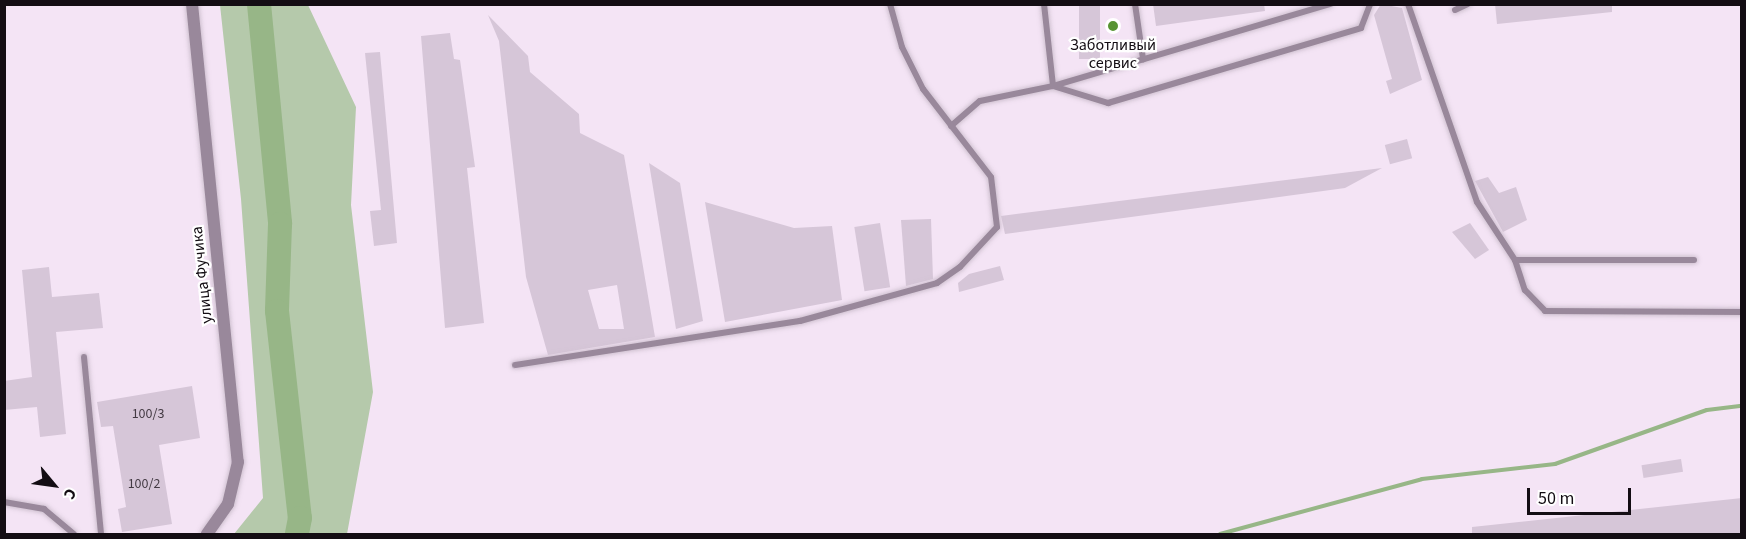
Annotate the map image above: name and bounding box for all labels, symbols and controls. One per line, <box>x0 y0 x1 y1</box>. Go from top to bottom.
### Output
marker: Заботливый сервис <box>1106 19 1120 33</box>
place label: Заботливый сервис <box>1070 35 1156 73</box>
street label: улица Фучика <box>187 226 217 324</box>
house number: 100/3 <box>132 406 164 422</box>
north arrow <box>24 455 84 515</box>
house number: 100/2 <box>128 476 160 492</box>
scale bar <box>1530 476 1634 514</box>
text: С <box>58 484 82 503</box>
text: 50 m <box>1538 486 1574 511</box>

